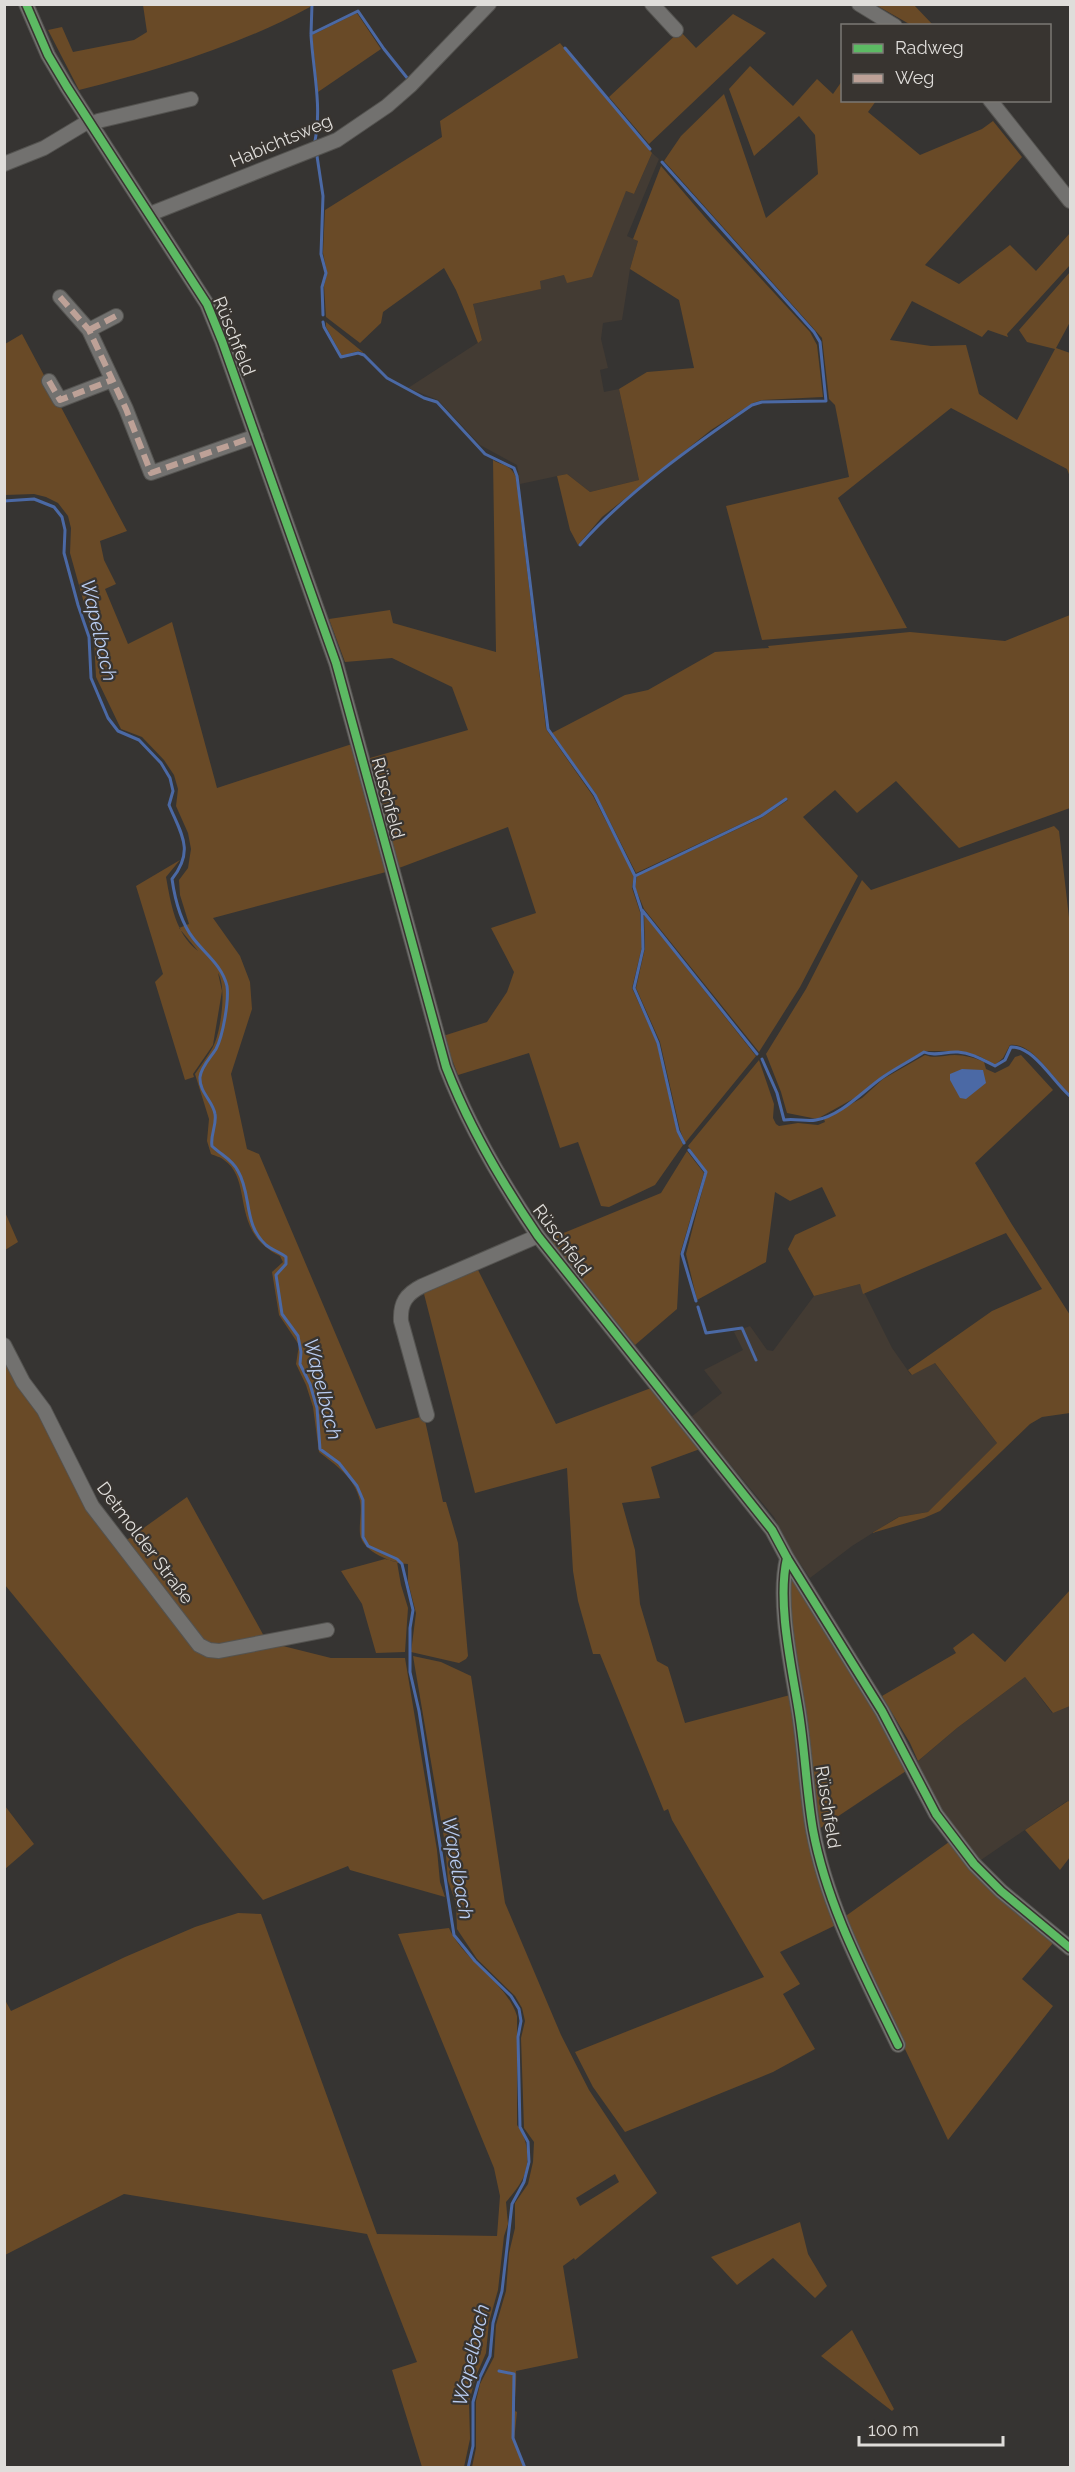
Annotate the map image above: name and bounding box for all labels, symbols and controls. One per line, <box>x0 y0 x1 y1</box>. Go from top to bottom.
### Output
legend <box>841 24 1051 102</box>
text: Radweg <box>895 37 964 58</box>
text: Weg <box>895 67 934 88</box>
street label: Habichtsweg <box>227 110 335 171</box>
street label: Rüschfeld <box>209 293 260 378</box>
water label: Wapelbach <box>76 577 122 683</box>
street label: Rüschfeld <box>368 755 409 841</box>
street label: Rüschfeld <box>529 1200 596 1279</box>
water label: Wapelbach <box>299 1336 347 1442</box>
street label: Detmolder Straße <box>93 1478 198 1608</box>
street label: Rüschfeld <box>812 1764 845 1850</box>
water label: Wapelbach <box>437 1815 479 1921</box>
water label: Wapelbach <box>448 2302 494 2408</box>
scale bar <box>859 2409 1003 2447</box>
text: 100 m <box>868 2419 919 2440</box>

